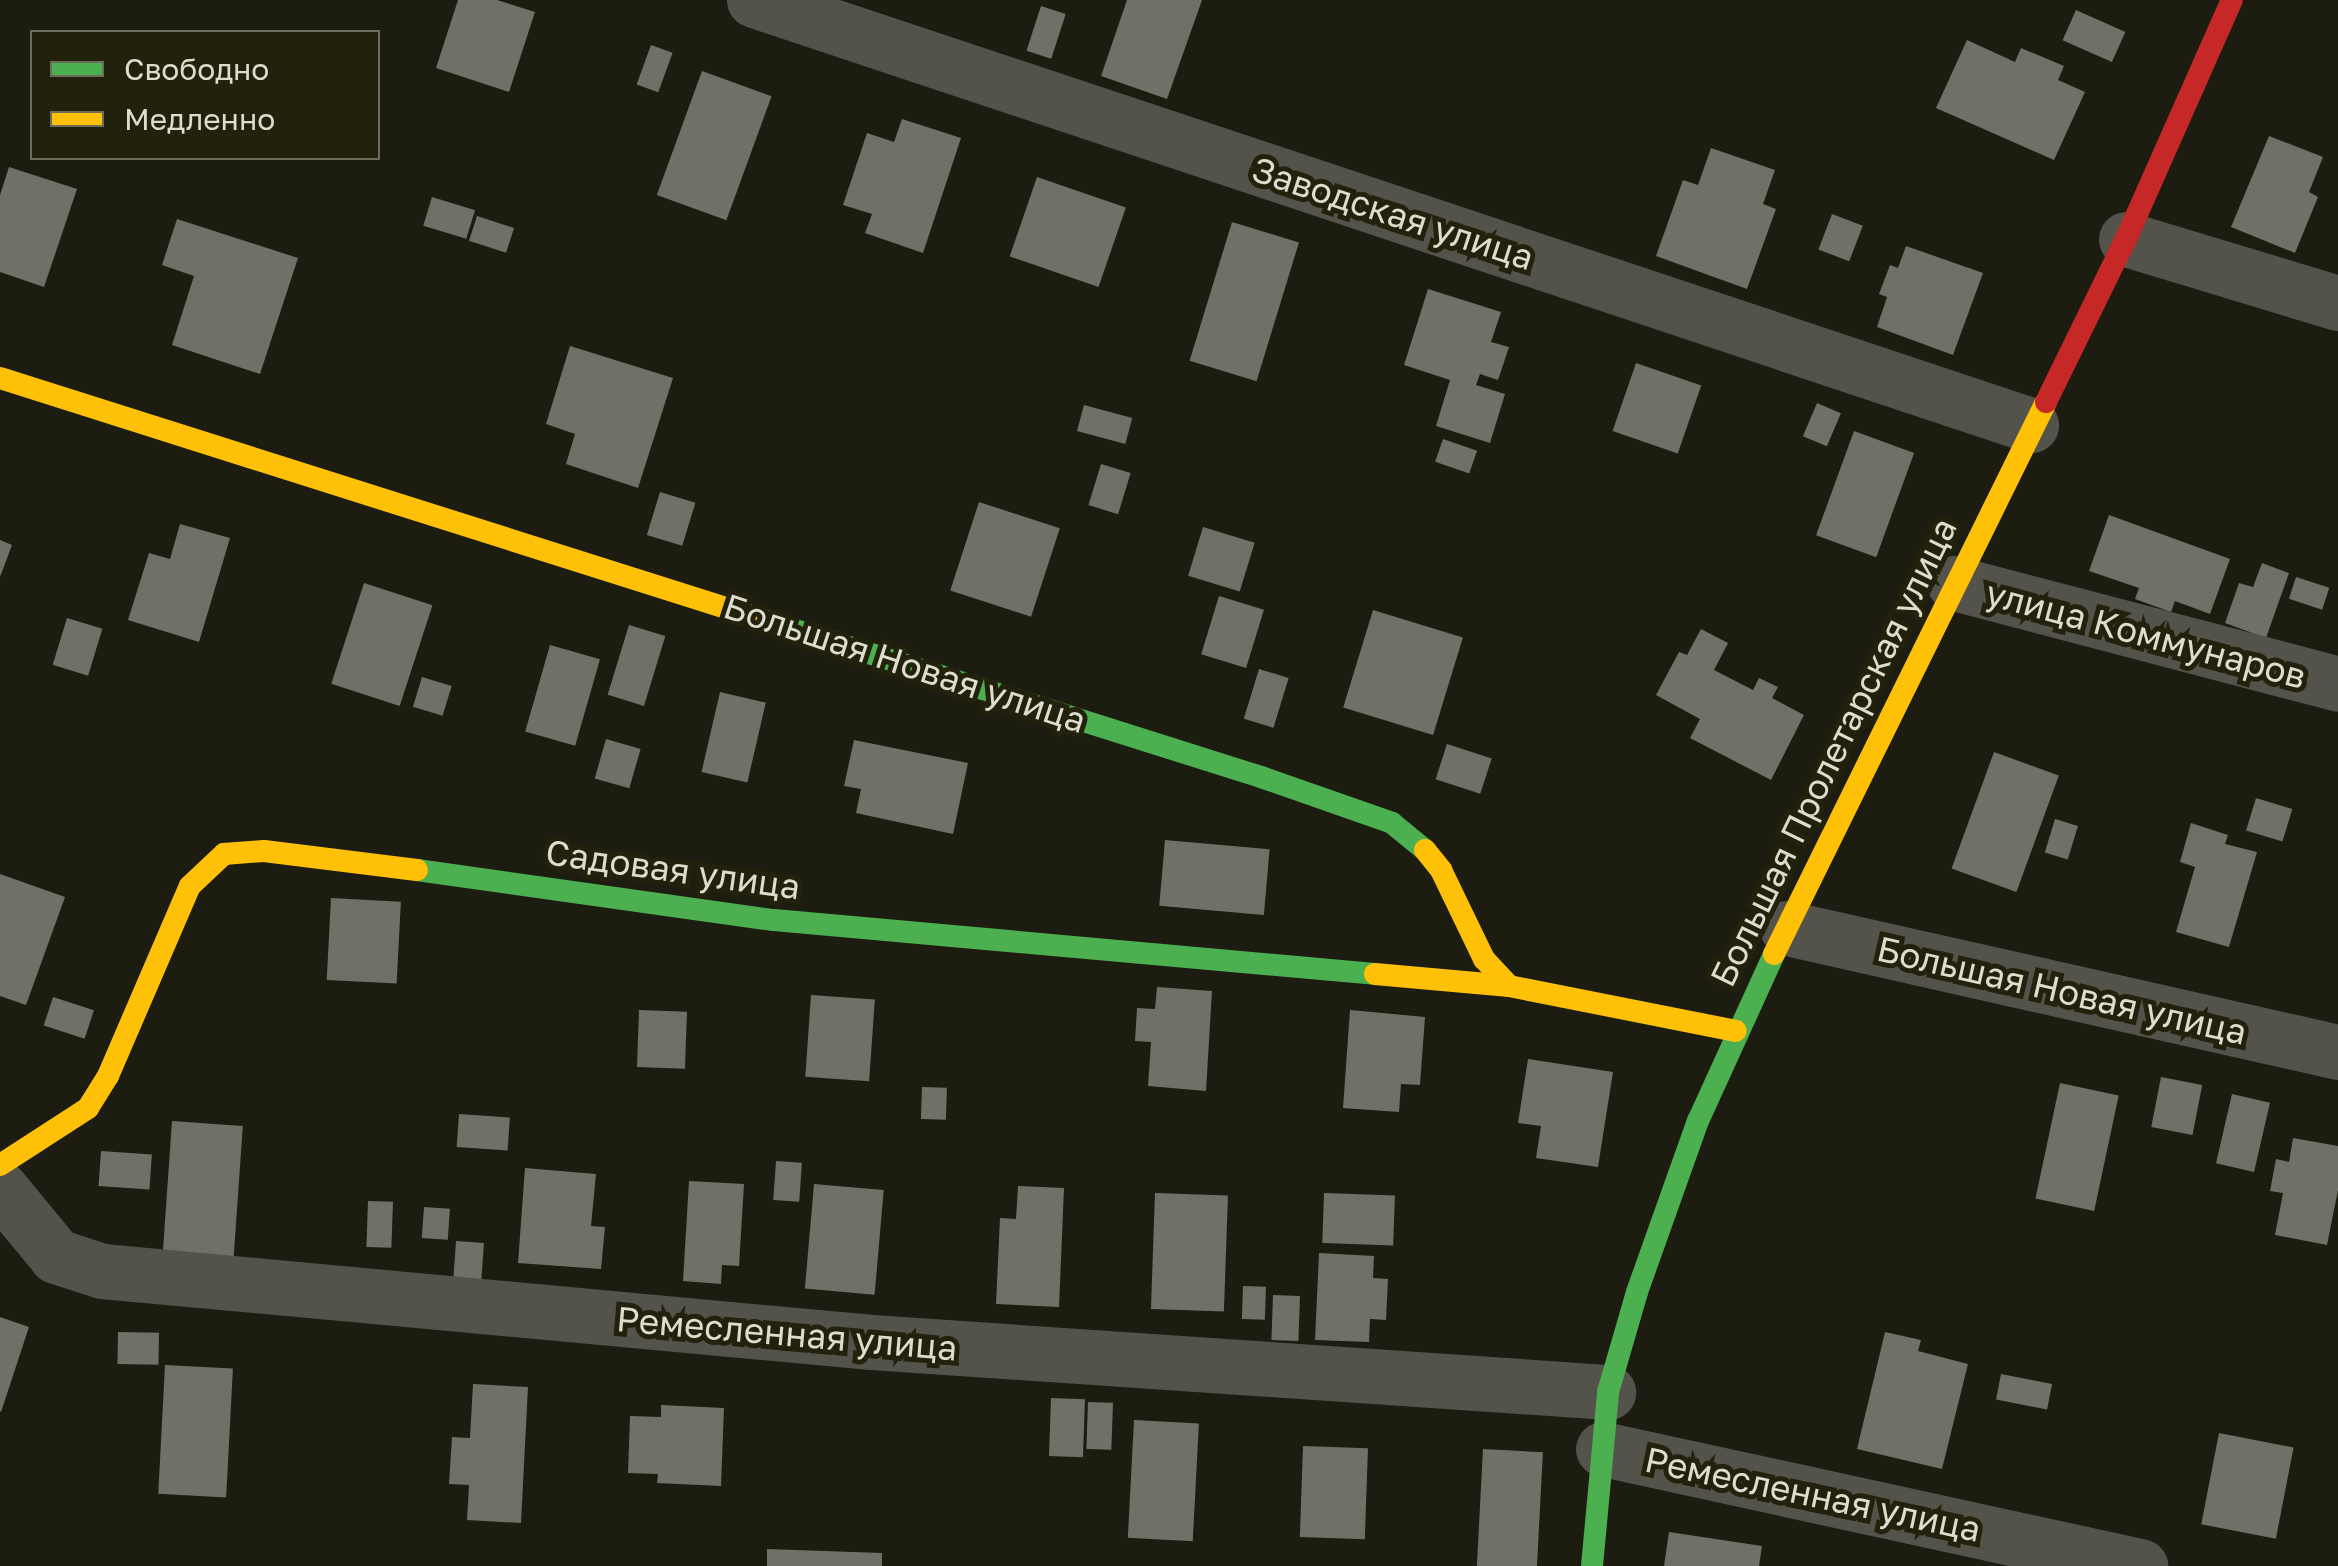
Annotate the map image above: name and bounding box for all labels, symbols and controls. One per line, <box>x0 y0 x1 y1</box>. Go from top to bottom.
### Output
legend <box>30 30 380 160</box>
text: Свободно <box>124 51 269 87</box>
text: Медленно <box>124 101 275 137</box>
street label: Заводская улица <box>1247 148 1539 278</box>
street label: Большая Пролетарская улица <box>1701 511 1965 993</box>
street label: улица Коммунаров <box>1981 571 2311 697</box>
street label: Большая Новая улица <box>719 585 1091 741</box>
street label: Садовая улица <box>543 830 803 908</box>
street label: Большая Новая улица <box>1873 927 2251 1053</box>
street label: Ремесленная улица <box>615 1297 959 1369</box>
street label: Ремесленная улица <box>1641 1438 1985 1550</box>

